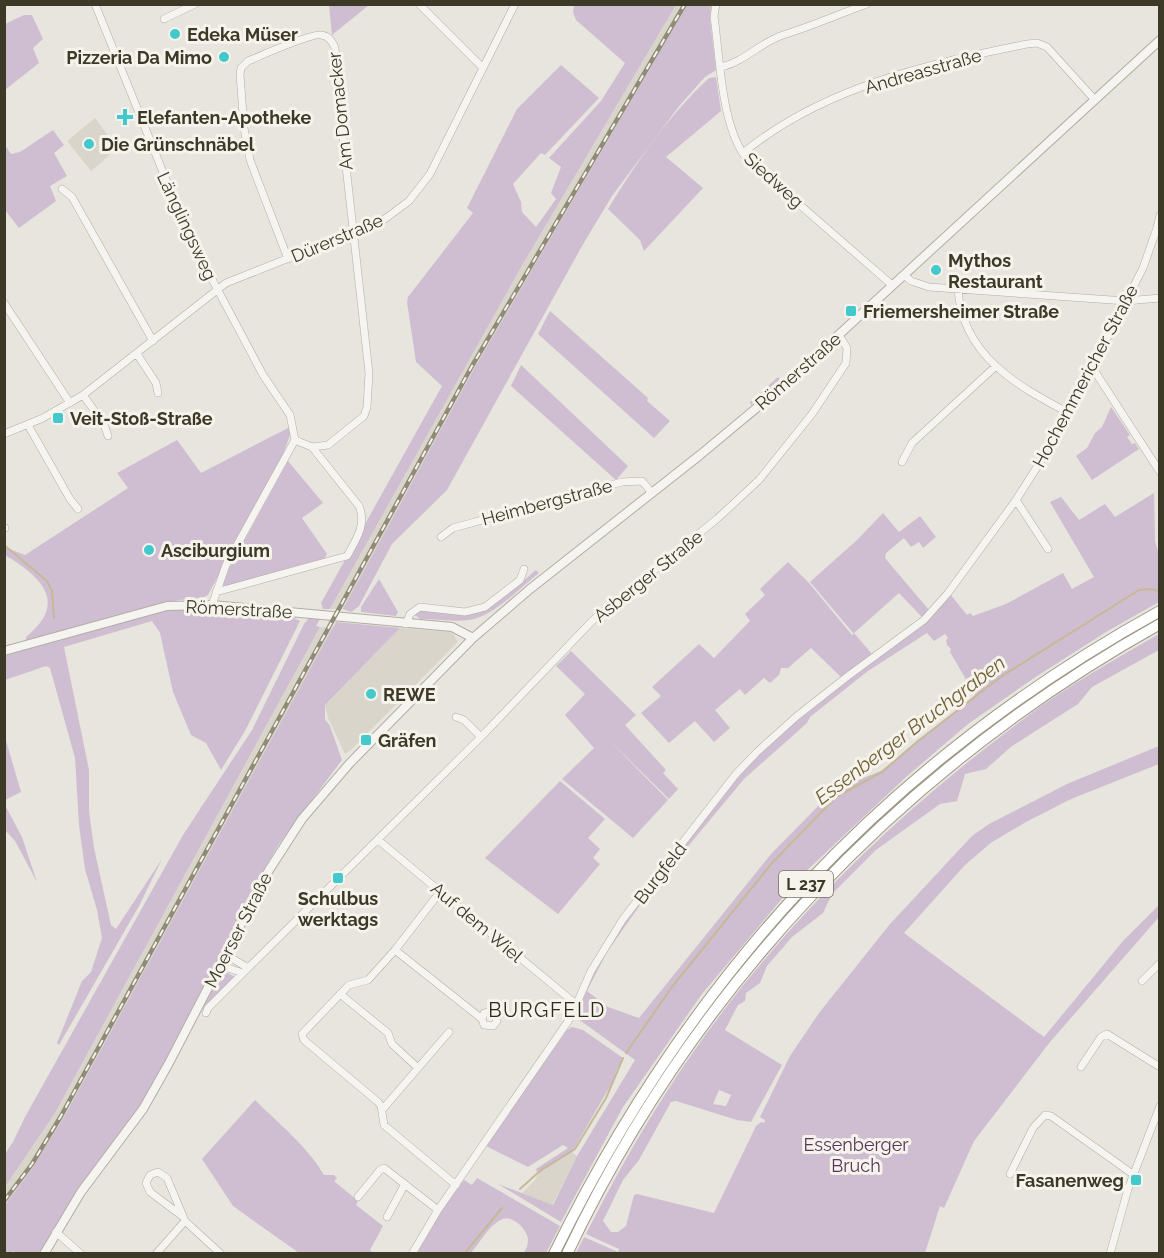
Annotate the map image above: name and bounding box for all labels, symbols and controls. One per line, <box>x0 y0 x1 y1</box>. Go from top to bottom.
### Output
place label: Edeka Müser <box>187 24 298 45</box>
marker: Edeka Müser <box>168 27 182 41</box>
street label: Andreasstraße <box>862 44 984 98</box>
place label: Pizzeria Da Mimo <box>66 47 212 68</box>
marker: Pizzeria Da Mimo <box>217 50 231 64</box>
street label: Am Domacker <box>323 50 357 171</box>
place label: Elefanten-Apotheke <box>137 107 311 128</box>
marker: Elefanten-Apotheke <box>118 110 132 124</box>
place label: Die Grünschnäbel <box>101 134 255 155</box>
marker: Die Grünschnäbel <box>82 137 96 151</box>
street label: Siedweg <box>740 148 808 212</box>
street label: Länglingsweg <box>153 169 221 283</box>
street label: Dürerstraße <box>288 209 386 267</box>
place label: Mythos Restaurant <box>948 250 1043 292</box>
marker: Mythos Restaurant <box>929 263 943 277</box>
street label: Hochemmericher Straße <box>1028 281 1142 471</box>
place label: Friemersheimer Straße <box>863 301 1059 322</box>
marker: Friemersheimer Straße <box>844 304 858 318</box>
street label: Römerstraße <box>751 328 846 414</box>
place label: Veit-Stoß-Straße <box>70 408 213 429</box>
marker: Veit-Stoß-Straße <box>51 411 65 425</box>
street label: Heimbergstraße <box>479 474 615 530</box>
street label: Asberger Straße <box>589 525 707 626</box>
place label: Asciburgium <box>161 540 270 561</box>
marker: Asciburgium <box>142 543 156 557</box>
street label: Römerstraße <box>185 596 293 622</box>
water label: Essenberger Bruchgraben <box>810 651 1010 809</box>
place label: REWE <box>383 684 436 705</box>
marker: REWE <box>364 687 378 701</box>
place label: Gräfen <box>378 730 436 751</box>
marker: Gräfen <box>359 733 373 747</box>
street label: Burgfeld <box>630 838 690 908</box>
street label: Moerser Straße <box>200 869 276 991</box>
marker: Schulbus werktags <box>331 871 345 885</box>
road number: L 237 <box>779 871 833 897</box>
street label: Auf dem Wiel <box>427 878 527 967</box>
place label: Schulbus werktags <box>298 888 378 930</box>
district label: BURGFELD <box>488 998 606 1022</box>
park label: Essenberger Bruch <box>803 1134 909 1176</box>
place label: Fasanenweg <box>1016 1170 1124 1191</box>
marker: Fasanenweg <box>1129 1173 1143 1187</box>

